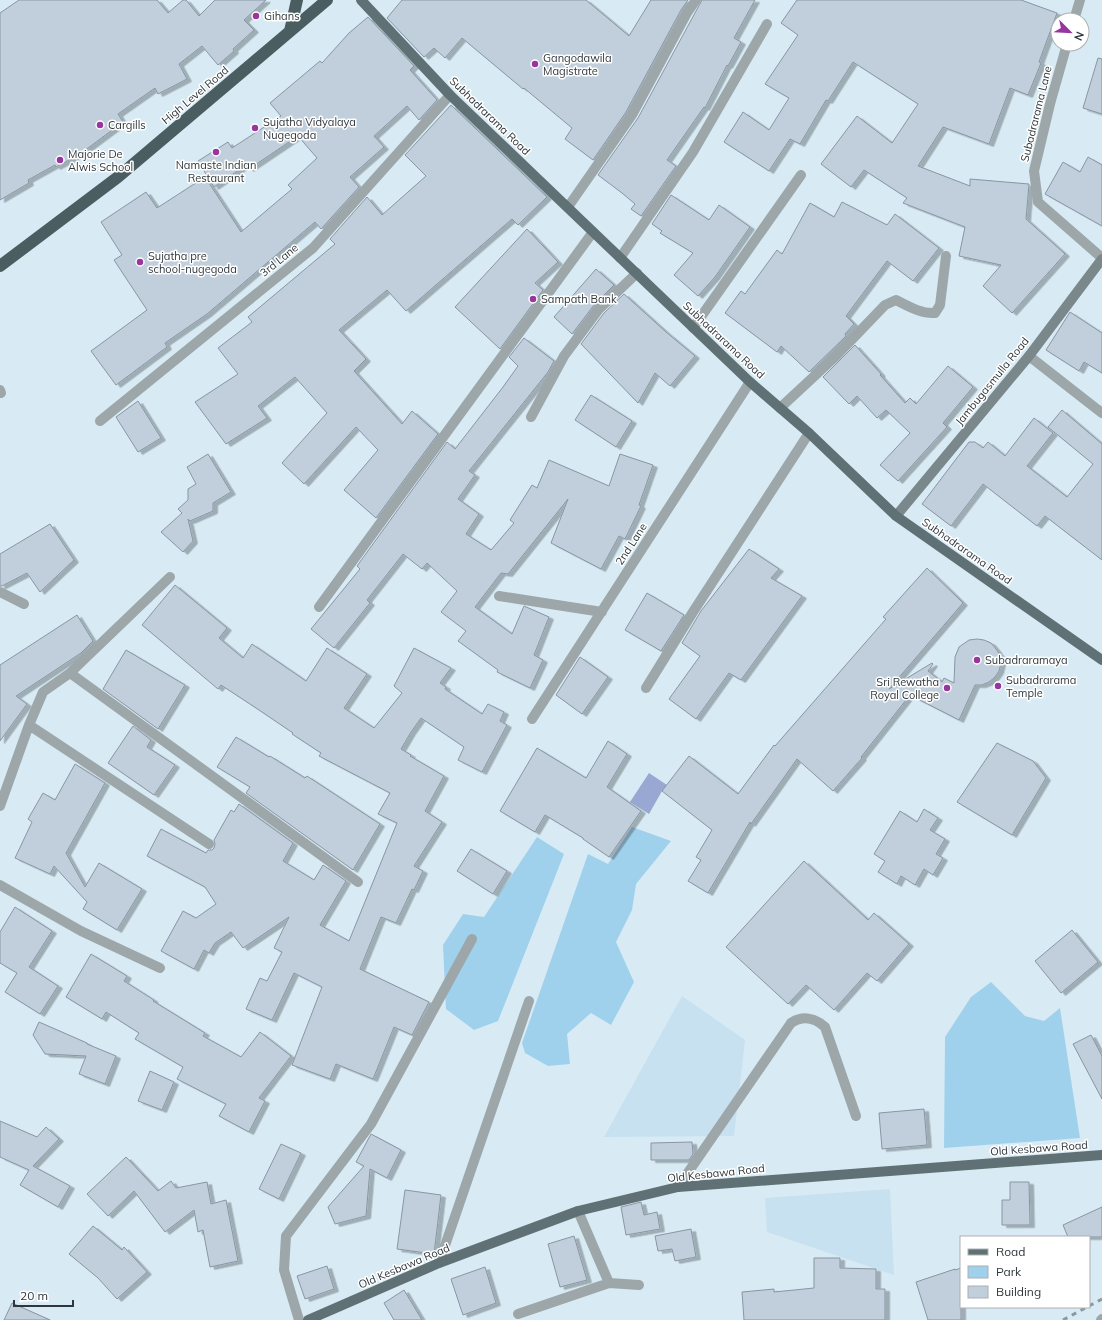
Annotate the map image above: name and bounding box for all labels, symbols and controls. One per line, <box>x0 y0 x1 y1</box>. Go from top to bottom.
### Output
place label: Gihans <box>264 9 300 23</box>
marker: Gihans <box>251 11 261 21</box>
north arrow <box>1050 12 1090 52</box>
text: N <box>1071 29 1087 43</box>
place label: Gangodawila Magistrate <box>543 51 612 78</box>
marker: Gangodawila Magistrate <box>530 59 540 69</box>
street label: High Level Road <box>159 63 231 127</box>
street label: Subadrarama Lane <box>1017 65 1055 163</box>
street label: Subhadrarama Road <box>447 74 533 158</box>
place label: Sujatha Vidyalaya Nugegoda <box>263 115 356 142</box>
place label: Cargills <box>108 118 146 132</box>
marker: Cargills <box>95 120 105 130</box>
marker: Sujatha Vidyalaya Nugegoda <box>250 123 260 133</box>
place label: Majorie De Alwis School <box>68 147 133 174</box>
marker: Namaste Indian Restaurant <box>211 147 221 157</box>
marker: Majorie De Alwis School <box>55 155 65 165</box>
place label: Namaste Indian Restaurant <box>176 158 256 185</box>
street label: 3rd Lane <box>257 240 301 280</box>
place label: Sujatha pre school-nugegoda <box>148 249 237 276</box>
marker: Sujatha pre school-nugegoda <box>135 257 145 267</box>
place label: Sampath Bank <box>541 292 617 306</box>
marker: Sampath Bank <box>528 294 538 304</box>
street label: Subhadrarama Road <box>680 299 768 381</box>
street label: Jambugasmulla Road <box>952 334 1032 428</box>
street label: Subhadrarama Road <box>919 515 1015 587</box>
street label: 2nd Lane <box>612 520 650 568</box>
place label: Subadraramaya <box>985 653 1068 667</box>
marker: Subadraramaya <box>972 655 982 665</box>
place label: Subadrarama Temple <box>1006 673 1076 700</box>
place label: Sri Rewatha Royal College <box>870 675 939 702</box>
marker: Subadrarama Temple <box>993 681 1003 691</box>
marker: Sri Rewatha Royal College <box>942 683 952 693</box>
street label: Old Kesbawa Road <box>990 1138 1088 1158</box>
street label: Old Kesbawa Road <box>667 1161 765 1185</box>
legend <box>960 1236 1090 1308</box>
street label: Old Kesbawa Road <box>356 1240 452 1292</box>
text: Road <box>996 1244 1025 1259</box>
text: Park <box>996 1264 1022 1279</box>
scale bar <box>14 1282 73 1308</box>
text: Building <box>996 1284 1041 1299</box>
text: 20 m <box>20 1288 48 1303</box>

